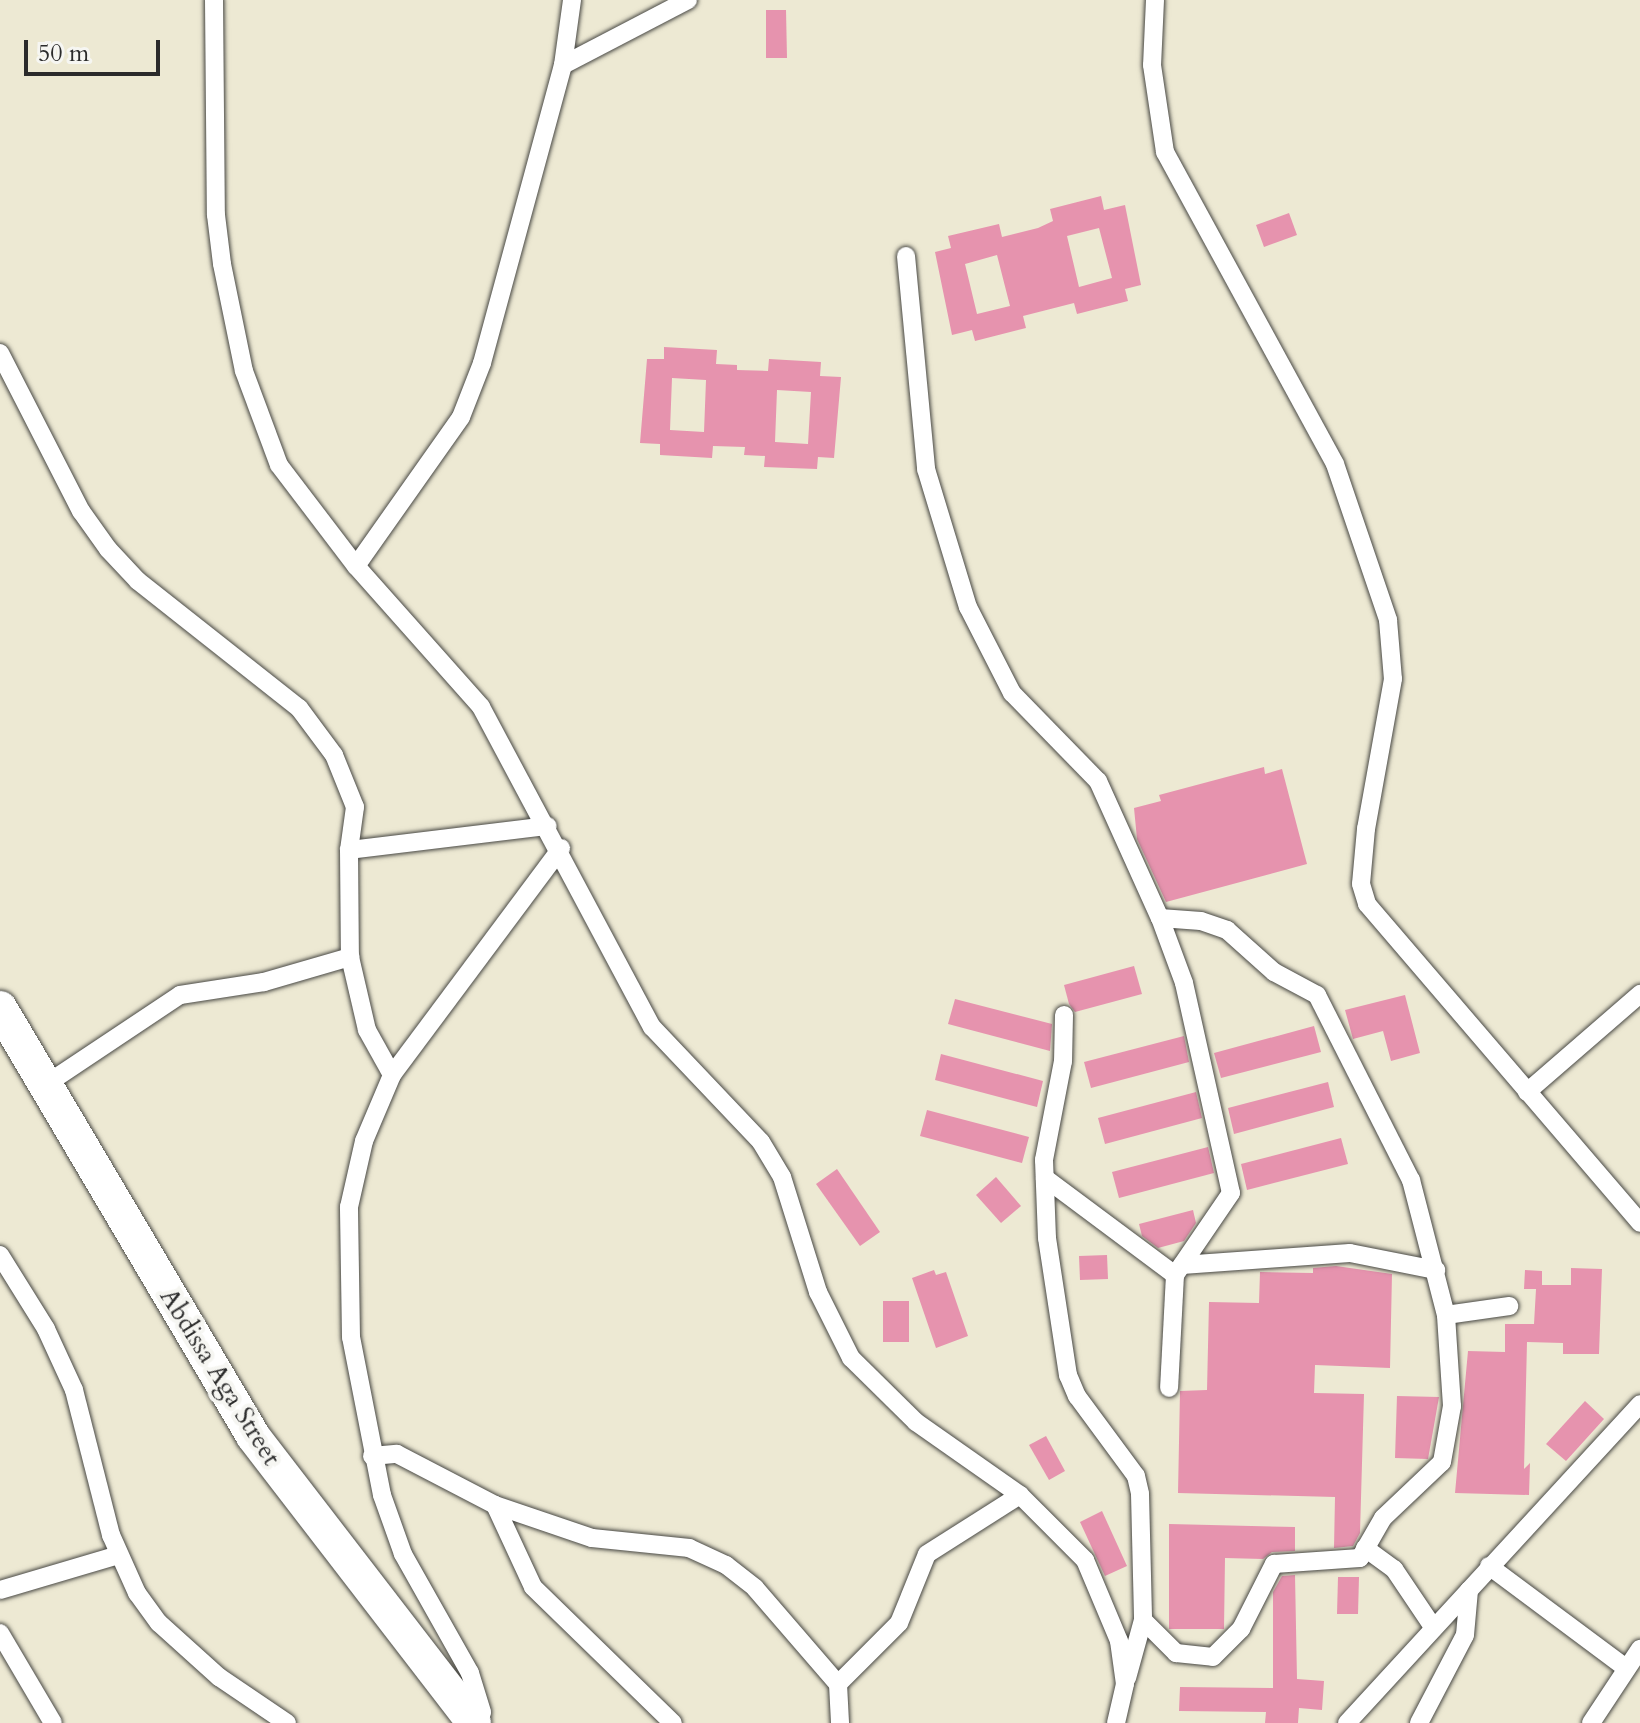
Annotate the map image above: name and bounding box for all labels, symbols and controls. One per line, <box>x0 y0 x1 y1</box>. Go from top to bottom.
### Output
scale bar <box>28 24 164 74</box>
text: 50 m <box>38 37 89 70</box>
street label: Abdissa Aga Street <box>153 1283 287 1471</box>

